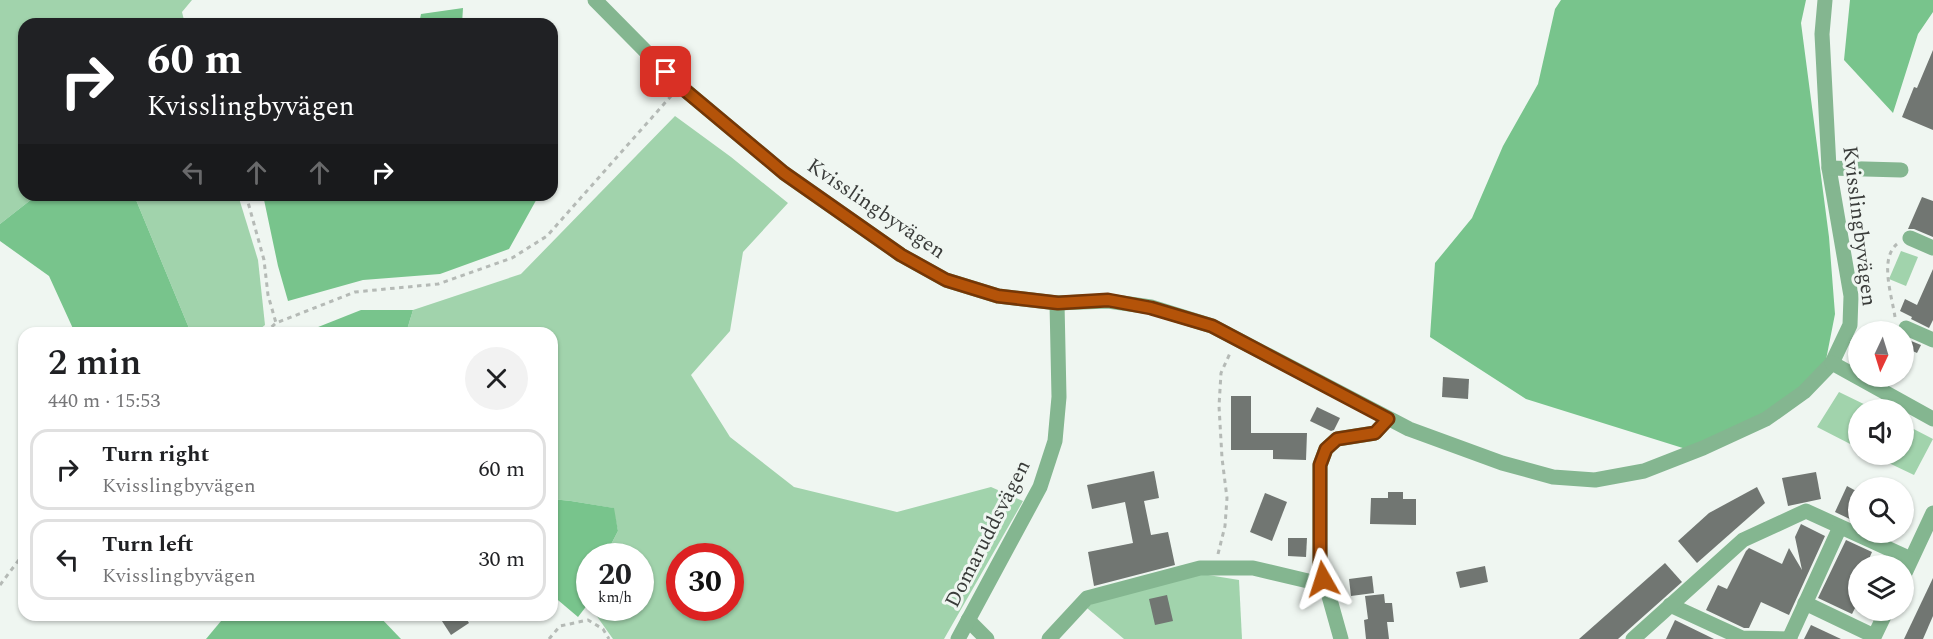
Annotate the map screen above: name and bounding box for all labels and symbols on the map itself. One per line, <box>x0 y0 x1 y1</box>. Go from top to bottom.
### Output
pin <box>640 46 691 97</box>
street label: Kvisslingbyvägen <box>1833 144 1885 308</box>
street label: Kvisslingbyvägen <box>800 151 952 267</box>
north arrow <box>1848 321 1914 387</box>
street label: Domaruddsvägen <box>937 454 1039 614</box>
speed limit sign: 30 <box>666 543 744 621</box>
position arrow <box>1291 547 1355 611</box>

